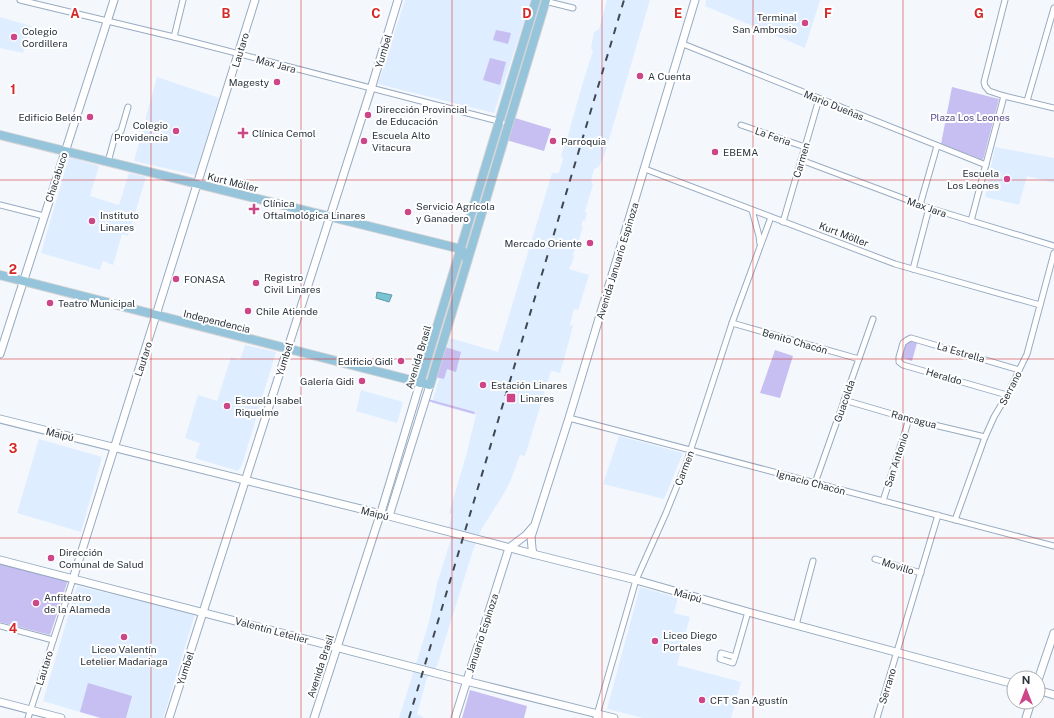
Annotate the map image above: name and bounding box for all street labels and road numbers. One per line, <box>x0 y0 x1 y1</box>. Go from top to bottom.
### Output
street label: Lautaro <box>229 31 251 69</box>
street label: Yumbel <box>372 33 394 69</box>
street label: Max Jara <box>255 53 297 75</box>
street label: Mario Dueñas <box>802 88 866 122</box>
street label: La Feria <box>754 124 792 148</box>
street label: Carmen <box>790 141 812 179</box>
street label: Chacabuco <box>42 150 70 204</box>
street label: Kurt Möller <box>206 170 260 194</box>
street label: Max Jara <box>906 195 948 219</box>
street label: Avenida Januario Espinoza <box>593 201 641 321</box>
street label: Kurt Möller <box>818 219 871 249</box>
street label: Independencia <box>182 307 252 335</box>
street label: Avenida Brasil <box>403 324 433 390</box>
street label: Benito Chacón <box>761 326 829 356</box>
street label: La Estrella <box>936 339 986 365</box>
street label: Lautaro <box>132 340 154 378</box>
street label: Yumbel <box>273 341 295 377</box>
street label: Heraldo <box>925 365 964 387</box>
street label: Serrano <box>996 369 1024 407</box>
street label: Guacolda <box>831 378 857 424</box>
street label: Rancagua <box>890 408 938 430</box>
street label: Maipú <box>45 425 76 443</box>
street label: San Antonio <box>882 431 911 489</box>
street label: Carmen <box>672 449 696 487</box>
street label: Ignacio Chacón <box>775 467 847 497</box>
street label: Maipú <box>360 504 391 522</box>
street label: Movillo <box>880 555 916 577</box>
street label: Maipú <box>673 585 704 605</box>
street label: Januario Espinoza <box>464 592 500 674</box>
street label: Valentín Letelier <box>234 614 310 646</box>
street label: Avenida Brasil <box>304 633 336 699</box>
street label: Lautaro <box>33 649 55 687</box>
street label: Yumbel <box>174 650 196 686</box>
street label: Serrano <box>876 666 898 705</box>

